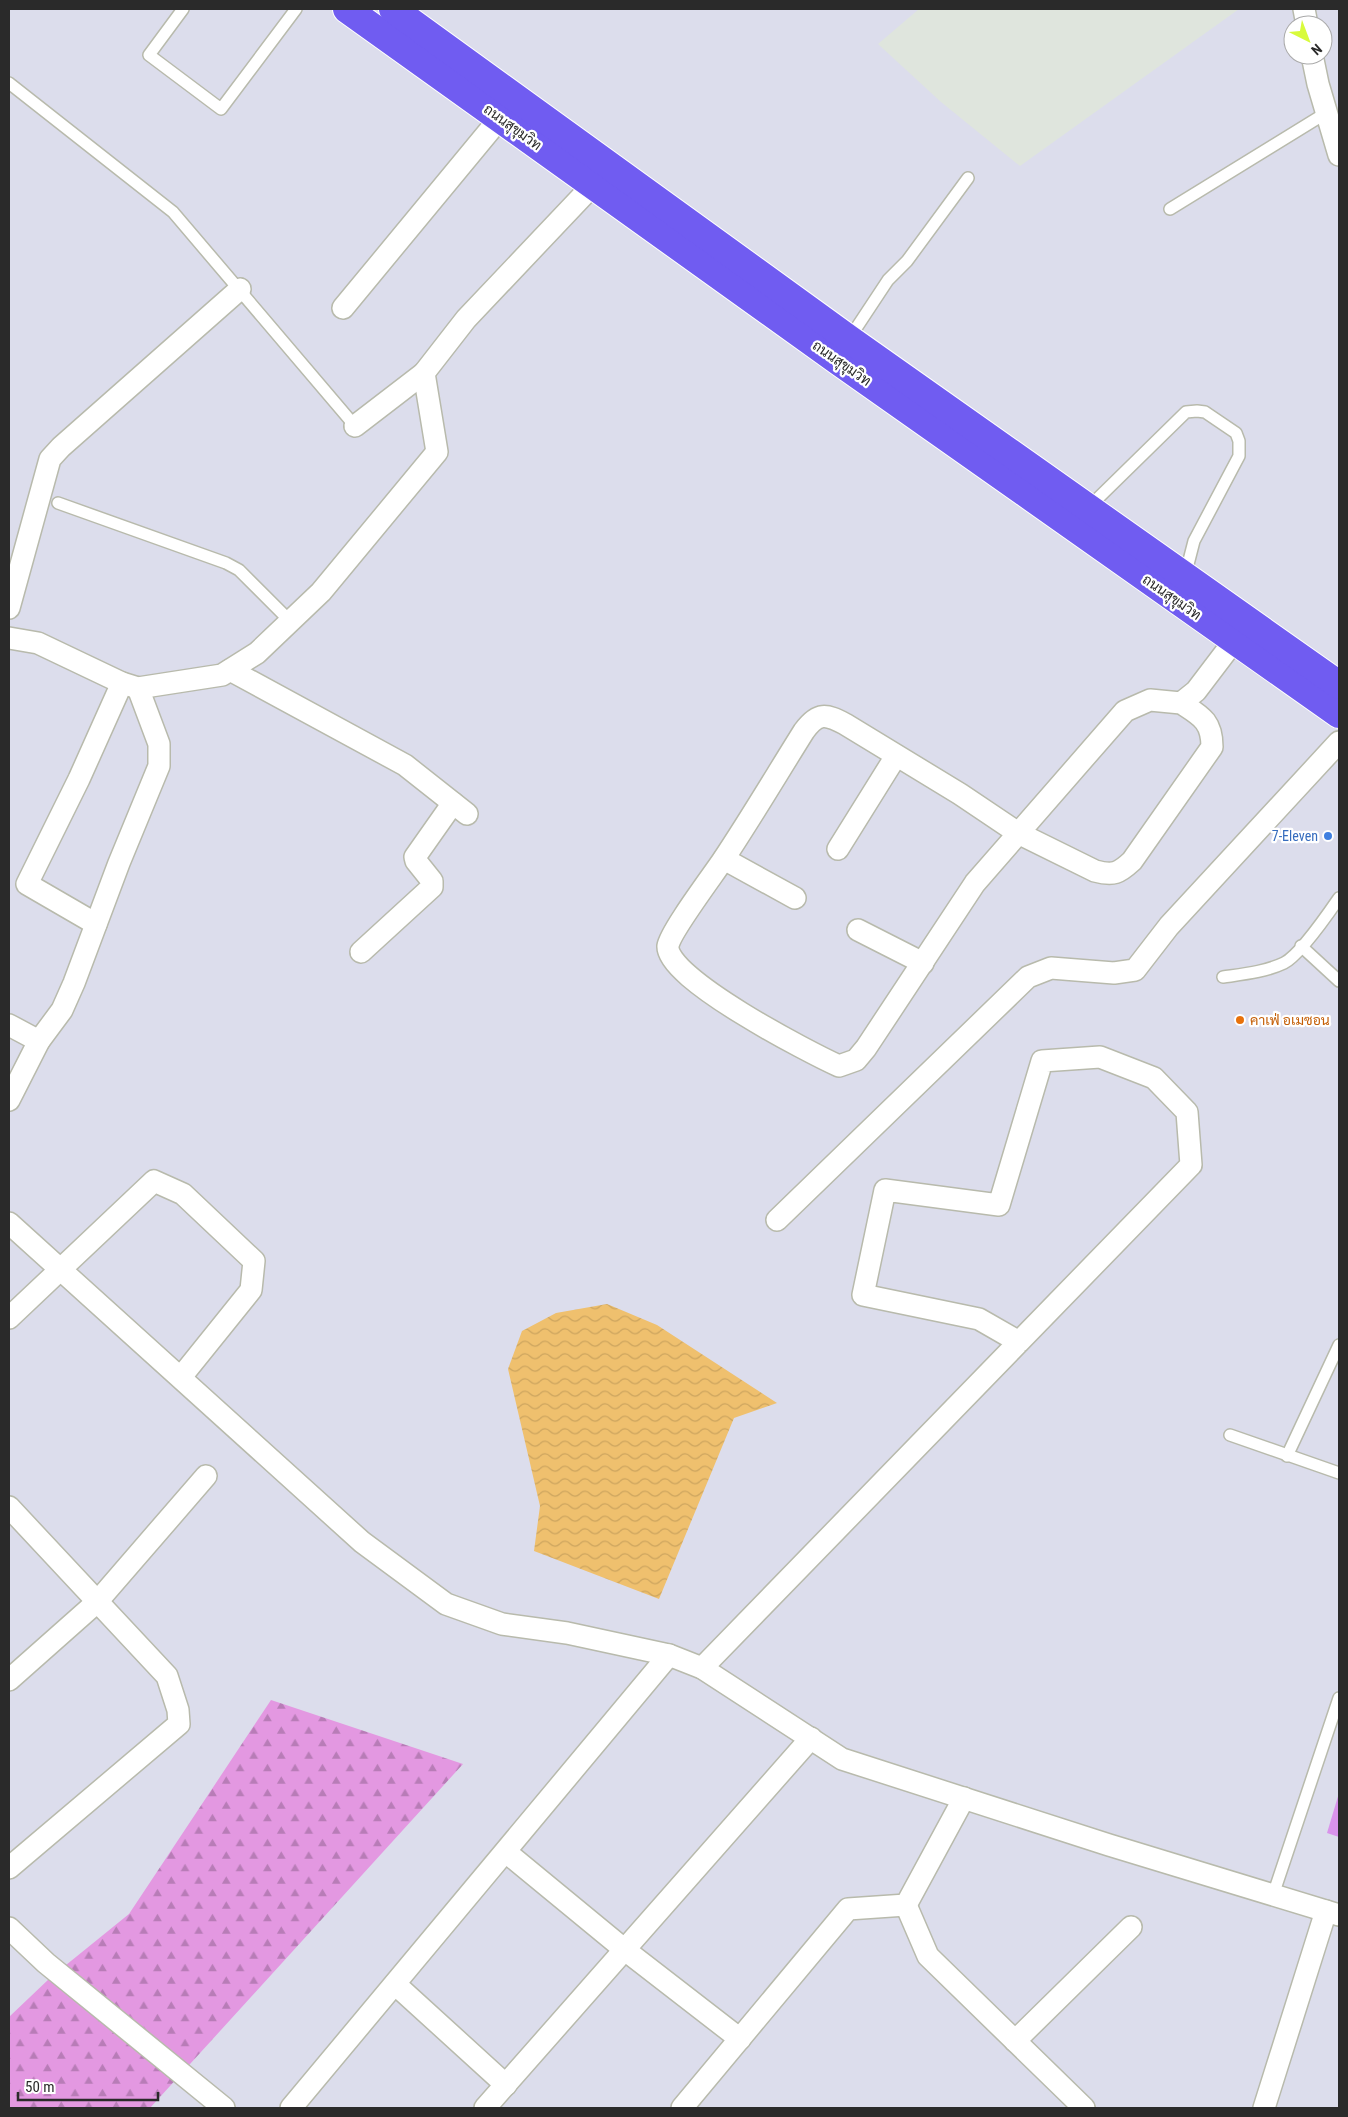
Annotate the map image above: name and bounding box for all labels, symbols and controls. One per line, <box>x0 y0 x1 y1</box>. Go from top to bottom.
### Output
north arrow <box>1283 15 1333 65</box>
text: N <box>1308 41 1325 58</box>
street label: ถนนสุขุมวิท <box>480 101 545 155</box>
street label: ถนนสุขุมวิท <box>809 337 874 391</box>
street label: ถนนสุขุมวิท <box>1139 571 1204 625</box>
place label: 7-Eleven <box>1272 828 1318 844</box>
marker: 7-Eleven <box>1322 830 1334 842</box>
place label: คาเฟ่ อเมซอน <box>1250 1012 1330 1028</box>
marker: คาเฟ่ อเมซอน <box>1234 1014 1246 1026</box>
scale bar <box>18 2070 158 2102</box>
text: 50 m <box>25 2078 55 2096</box>

